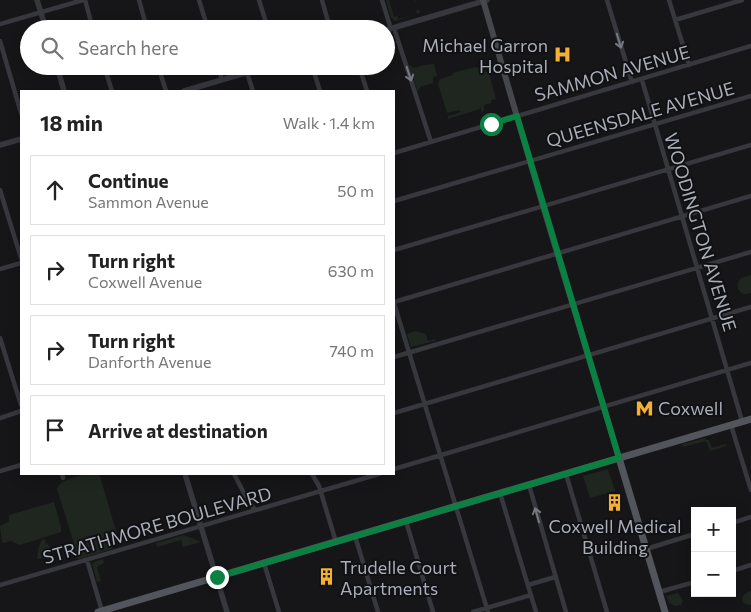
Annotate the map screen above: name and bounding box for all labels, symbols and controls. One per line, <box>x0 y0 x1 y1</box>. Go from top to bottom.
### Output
search box <box>20 20 395 75</box>
one-way arrow <box>615 33 625 49</box>
icon: search <box>38 34 66 62</box>
place label: Michael Garron Hospital <box>422 34 548 77</box>
text: Search here <box>78 36 178 59</box>
street label: SAMMON AVENUE <box>532 40 692 106</box>
hospital icon: Michael Garron Hospital <box>552 45 572 65</box>
one-way arrow <box>404 66 414 82</box>
street label: QUEENSDALE AVENUE <box>543 77 737 151</box>
text: 18 min <box>40 110 103 135</box>
text: Walk · 1.4 km <box>283 113 375 132</box>
route start <box>480 113 503 136</box>
street label: WOODINGTON AVENUE <box>660 130 742 334</box>
text: Continue <box>88 169 168 192</box>
icon: ahead <box>41 176 69 204</box>
text: 50 m <box>337 181 374 200</box>
text: Sammon Avenue <box>88 192 209 211</box>
text: Turn right <box>88 249 175 272</box>
icon: right <box>41 256 69 284</box>
text: 630 m <box>328 261 374 280</box>
text: Coxwell Avenue <box>88 272 202 291</box>
text: Turn right <box>88 329 175 352</box>
icon: right <box>41 336 69 364</box>
text: 740 m <box>329 341 374 360</box>
text: Danforth Avenue <box>88 352 211 371</box>
place label: Coxwell <box>658 397 723 419</box>
metro station icon: Coxwell <box>634 398 654 418</box>
icon: arrive <box>41 416 69 444</box>
text: Arrive at destination <box>88 419 268 442</box>
street label: STRATHMORE BOULEVARD <box>40 482 274 568</box>
building icon: Coxwell Medical Building <box>605 493 625 513</box>
one-way arrow <box>532 507 542 523</box>
map controls <box>691 507 736 597</box>
button: + <box>691 507 736 552</box>
place label: Coxwell Medical Building <box>548 515 682 558</box>
button: − <box>691 552 736 597</box>
place label: Trudelle Court Apartments <box>340 556 457 599</box>
route end <box>206 566 229 589</box>
building icon: Trudelle Court Apartments <box>316 567 336 587</box>

